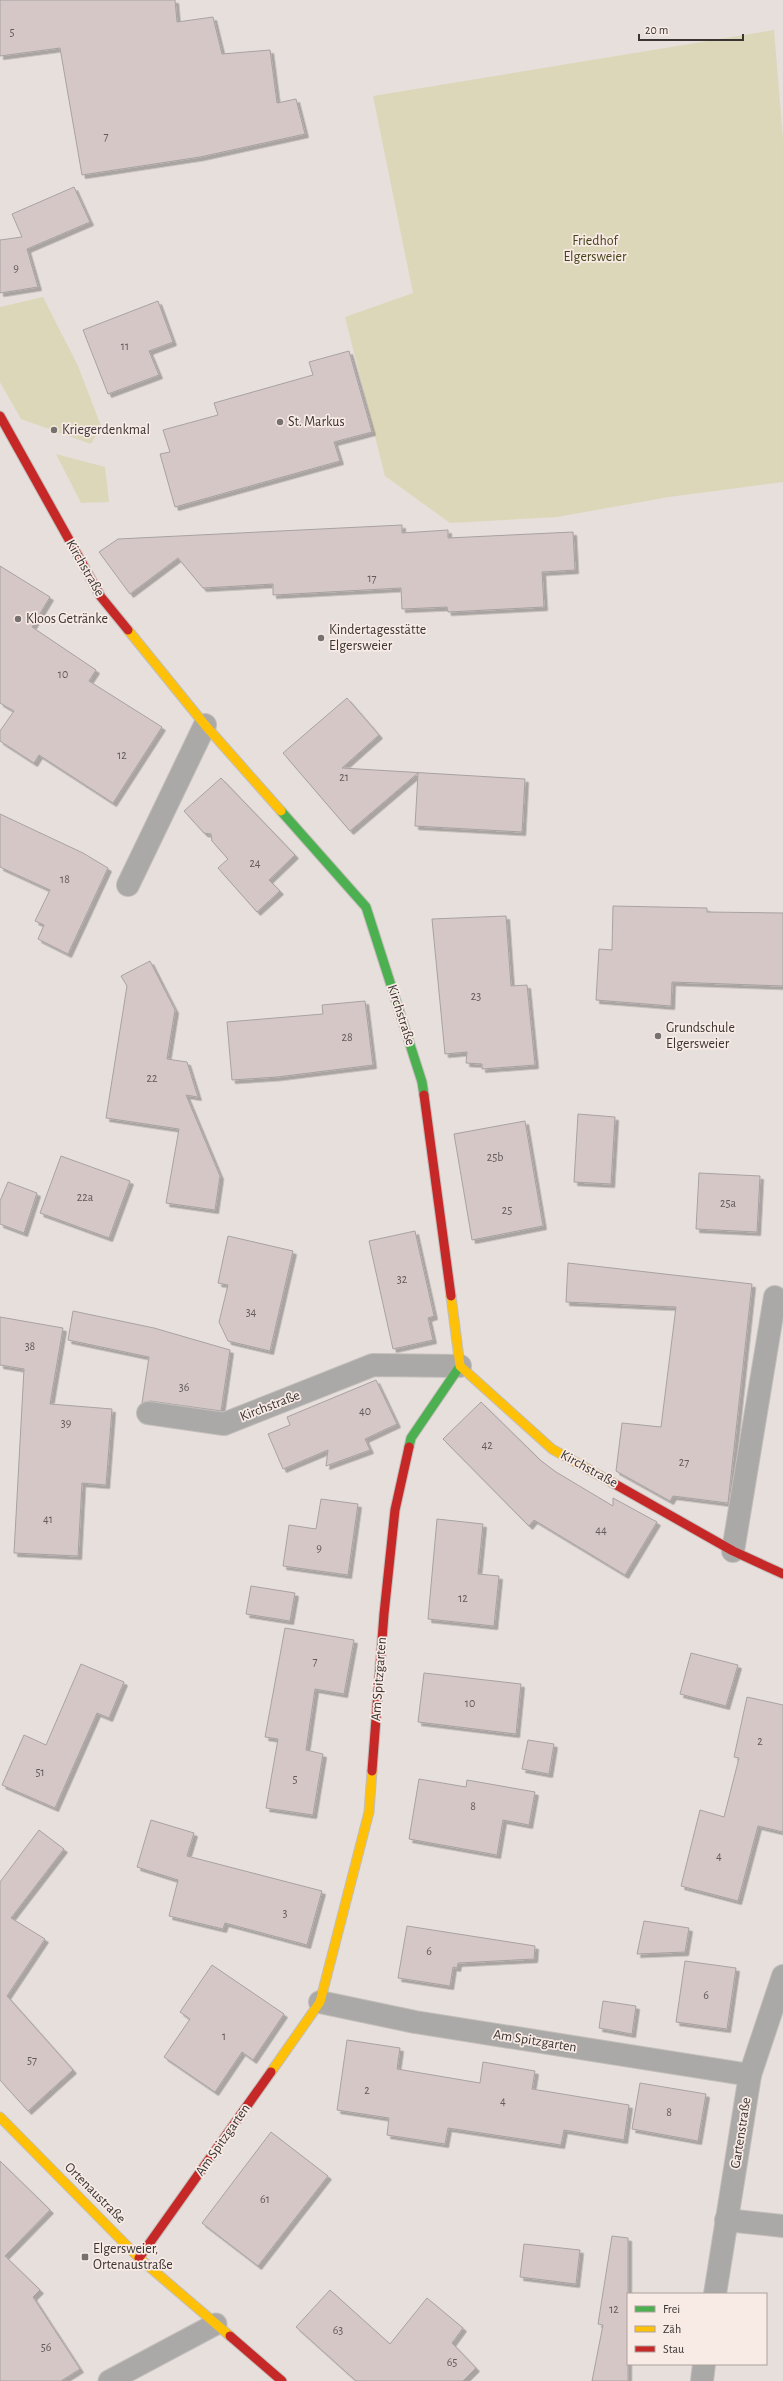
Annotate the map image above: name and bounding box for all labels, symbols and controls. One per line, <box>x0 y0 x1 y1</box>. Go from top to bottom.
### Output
scale bar <box>639 16 743 42</box>
text: 20 m <box>645 24 668 36</box>
house number: 5 <box>9 26 15 38</box>
house number: 7 <box>103 130 109 142</box>
park label: Friedhof Elgersweier <box>563 234 627 264</box>
house number: 9 <box>13 262 19 274</box>
house number: 11 <box>121 340 129 352</box>
place label: St. Markus <box>288 415 345 429</box>
marker: St. Markus <box>275 417 285 427</box>
place label: Kriegerdenkmal <box>62 423 150 437</box>
marker: Kriegerdenkmal <box>49 425 59 435</box>
street label: Kirchstraße <box>63 537 107 599</box>
house number: 17 <box>367 572 377 584</box>
place label: Kloos Getränke <box>26 612 108 626</box>
marker: Kloos Getränke <box>13 614 23 624</box>
place label: Kindertagesstätte Elgersweier <box>329 623 426 653</box>
marker: Kindertagesstätte Elgersweier <box>316 633 326 643</box>
house number: 10 <box>58 668 68 680</box>
house number: 12 <box>117 749 127 761</box>
house number: 21 <box>339 771 349 783</box>
house number: 24 <box>249 857 261 869</box>
house number: 18 <box>60 873 70 885</box>
street label: Kirchstraße <box>385 983 417 1047</box>
house number: 23 <box>471 990 481 1002</box>
place label: Grundschule Elgersweier <box>666 1021 735 1051</box>
house number: 28 <box>341 1031 353 1043</box>
marker: Grundschule Elgersweier <box>653 1031 663 1041</box>
house number: 22 <box>147 1072 158 1084</box>
house number: 25b <box>487 1151 503 1163</box>
house number: 22a <box>77 1191 94 1203</box>
house number: 25a <box>720 1197 736 1209</box>
house number: 25 <box>502 1204 512 1216</box>
house number: 32 <box>397 1273 408 1285</box>
house number: 34 <box>246 1306 257 1318</box>
house number: 38 <box>25 1340 36 1352</box>
house number: 36 <box>179 1381 190 1393</box>
street label: Kirchstraße <box>238 1388 302 1424</box>
house number: 40 <box>359 1405 371 1417</box>
house number: 39 <box>61 1417 72 1429</box>
house number: 42 <box>481 1439 493 1451</box>
street label: Kirchstraße <box>558 1448 620 1490</box>
house number: 27 <box>679 1456 689 1468</box>
house number: 41 <box>43 1513 53 1525</box>
house number: 44 <box>595 1524 607 1536</box>
house number: 9 <box>316 1542 322 1554</box>
house number: 12 <box>458 1592 468 1604</box>
street label: Am Spitzgarten <box>369 1636 389 1722</box>
house number: 7 <box>312 1655 318 1667</box>
house number: 10 <box>465 1697 475 1709</box>
house number: 2 <box>757 1735 763 1747</box>
house number: 51 <box>35 1766 45 1778</box>
house number: 5 <box>292 1773 298 1785</box>
house number: 8 <box>470 1800 476 1812</box>
house number: 4 <box>716 1850 722 1862</box>
house number: 3 <box>283 1907 288 1919</box>
house number: 6 <box>426 1945 432 1957</box>
house number: 6 <box>703 1989 709 2001</box>
street label: Am Spitzgarten <box>492 2027 578 2055</box>
house number: 1 <box>222 2030 226 2042</box>
house number: 57 <box>27 2054 37 2066</box>
house number: 2 <box>364 2084 370 2096</box>
house number: 4 <box>500 2095 506 2107</box>
street label: Gartenstraße <box>728 2096 754 2170</box>
street label: Am Spitzgarten <box>193 2101 253 2179</box>
house number: 8 <box>666 2106 672 2118</box>
street label: Ortenaustraße <box>62 2160 128 2226</box>
house number: 61 <box>260 2193 270 2205</box>
place label: Elgersweier, Ortenaustraße <box>93 2242 173 2272</box>
marker: Elgersweier, Ortenaustraße <box>80 2252 90 2262</box>
legend <box>627 2293 767 2365</box>
house number: 12 <box>609 2303 619 2315</box>
text: Frei <box>663 2303 680 2315</box>
text: Zäh <box>663 2323 681 2335</box>
house number: 63 <box>333 2324 343 2336</box>
house number: 56 <box>41 2341 52 2353</box>
text: Stau <box>663 2343 684 2355</box>
house number: 65 <box>447 2356 457 2368</box>

